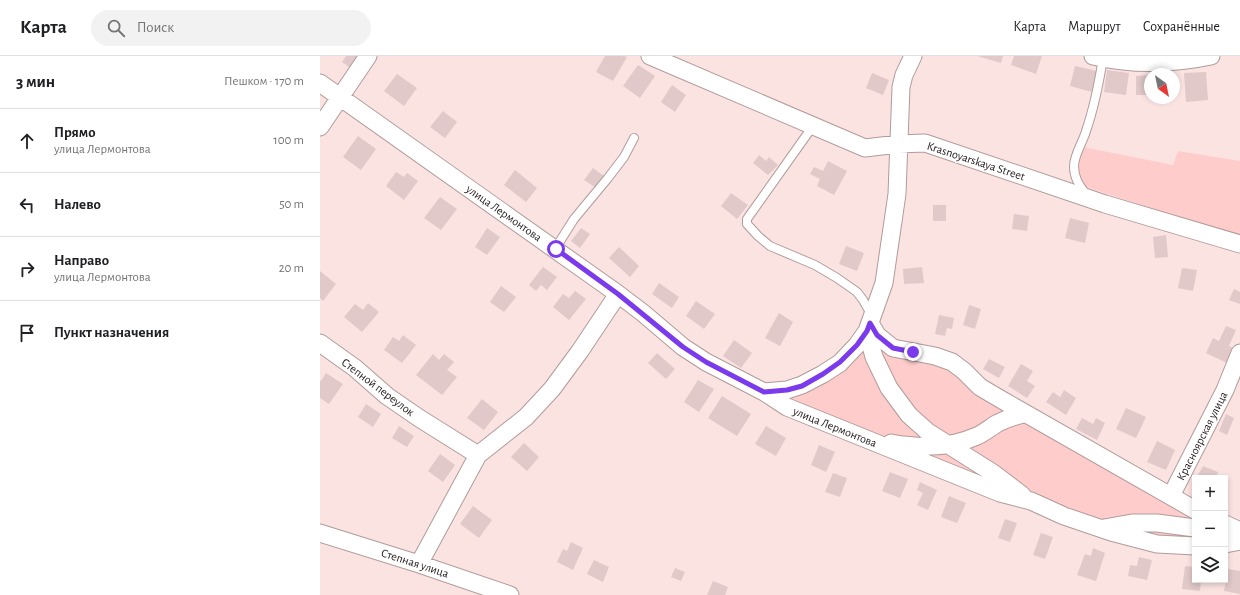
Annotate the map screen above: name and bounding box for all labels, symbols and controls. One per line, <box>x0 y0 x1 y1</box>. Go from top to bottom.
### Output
search box <box>91 10 371 46</box>
icon: search <box>105 17 127 39</box>
text: Карта <box>20 18 67 37</box>
text: Поиск <box>137 20 174 35</box>
text: Карта <box>1013 20 1046 34</box>
text: Маршрут <box>1068 20 1121 34</box>
text: Сохранённые <box>1143 20 1220 34</box>
north arrow <box>1144 68 1180 104</box>
text: 3 мин <box>16 73 55 90</box>
text: Пешком · 170 m <box>224 75 304 88</box>
text: Прямо <box>54 125 96 140</box>
icon: ahead <box>16 130 38 152</box>
text: 100 m <box>273 134 304 147</box>
street label: Krasnoyarskaya Street <box>925 140 1027 183</box>
text: улица Лермонтова <box>54 143 151 156</box>
street label: улица Лермонтова <box>463 182 544 245</box>
icon: left <box>16 194 38 216</box>
text: Налево <box>54 197 101 212</box>
text: 50 m <box>279 198 304 211</box>
route start <box>547 240 565 258</box>
text: Направо <box>54 253 109 268</box>
icon: right <box>16 258 38 280</box>
text: 20 m <box>279 262 304 275</box>
text: улица Лермонтова <box>54 271 151 284</box>
icon: arrive <box>16 322 38 344</box>
text: Пункт назначения <box>54 325 169 340</box>
route end <box>904 343 922 361</box>
street label: Степной переулок <box>339 356 417 419</box>
street label: Красноярская улица <box>1174 389 1231 483</box>
street label: улица Лермонтова <box>790 404 879 450</box>
map controls <box>1192 475 1228 583</box>
button: + <box>1192 475 1228 511</box>
button: − <box>1192 511 1228 547</box>
street label: Степная улица <box>379 546 451 581</box>
button: layers <box>1192 547 1228 583</box>

